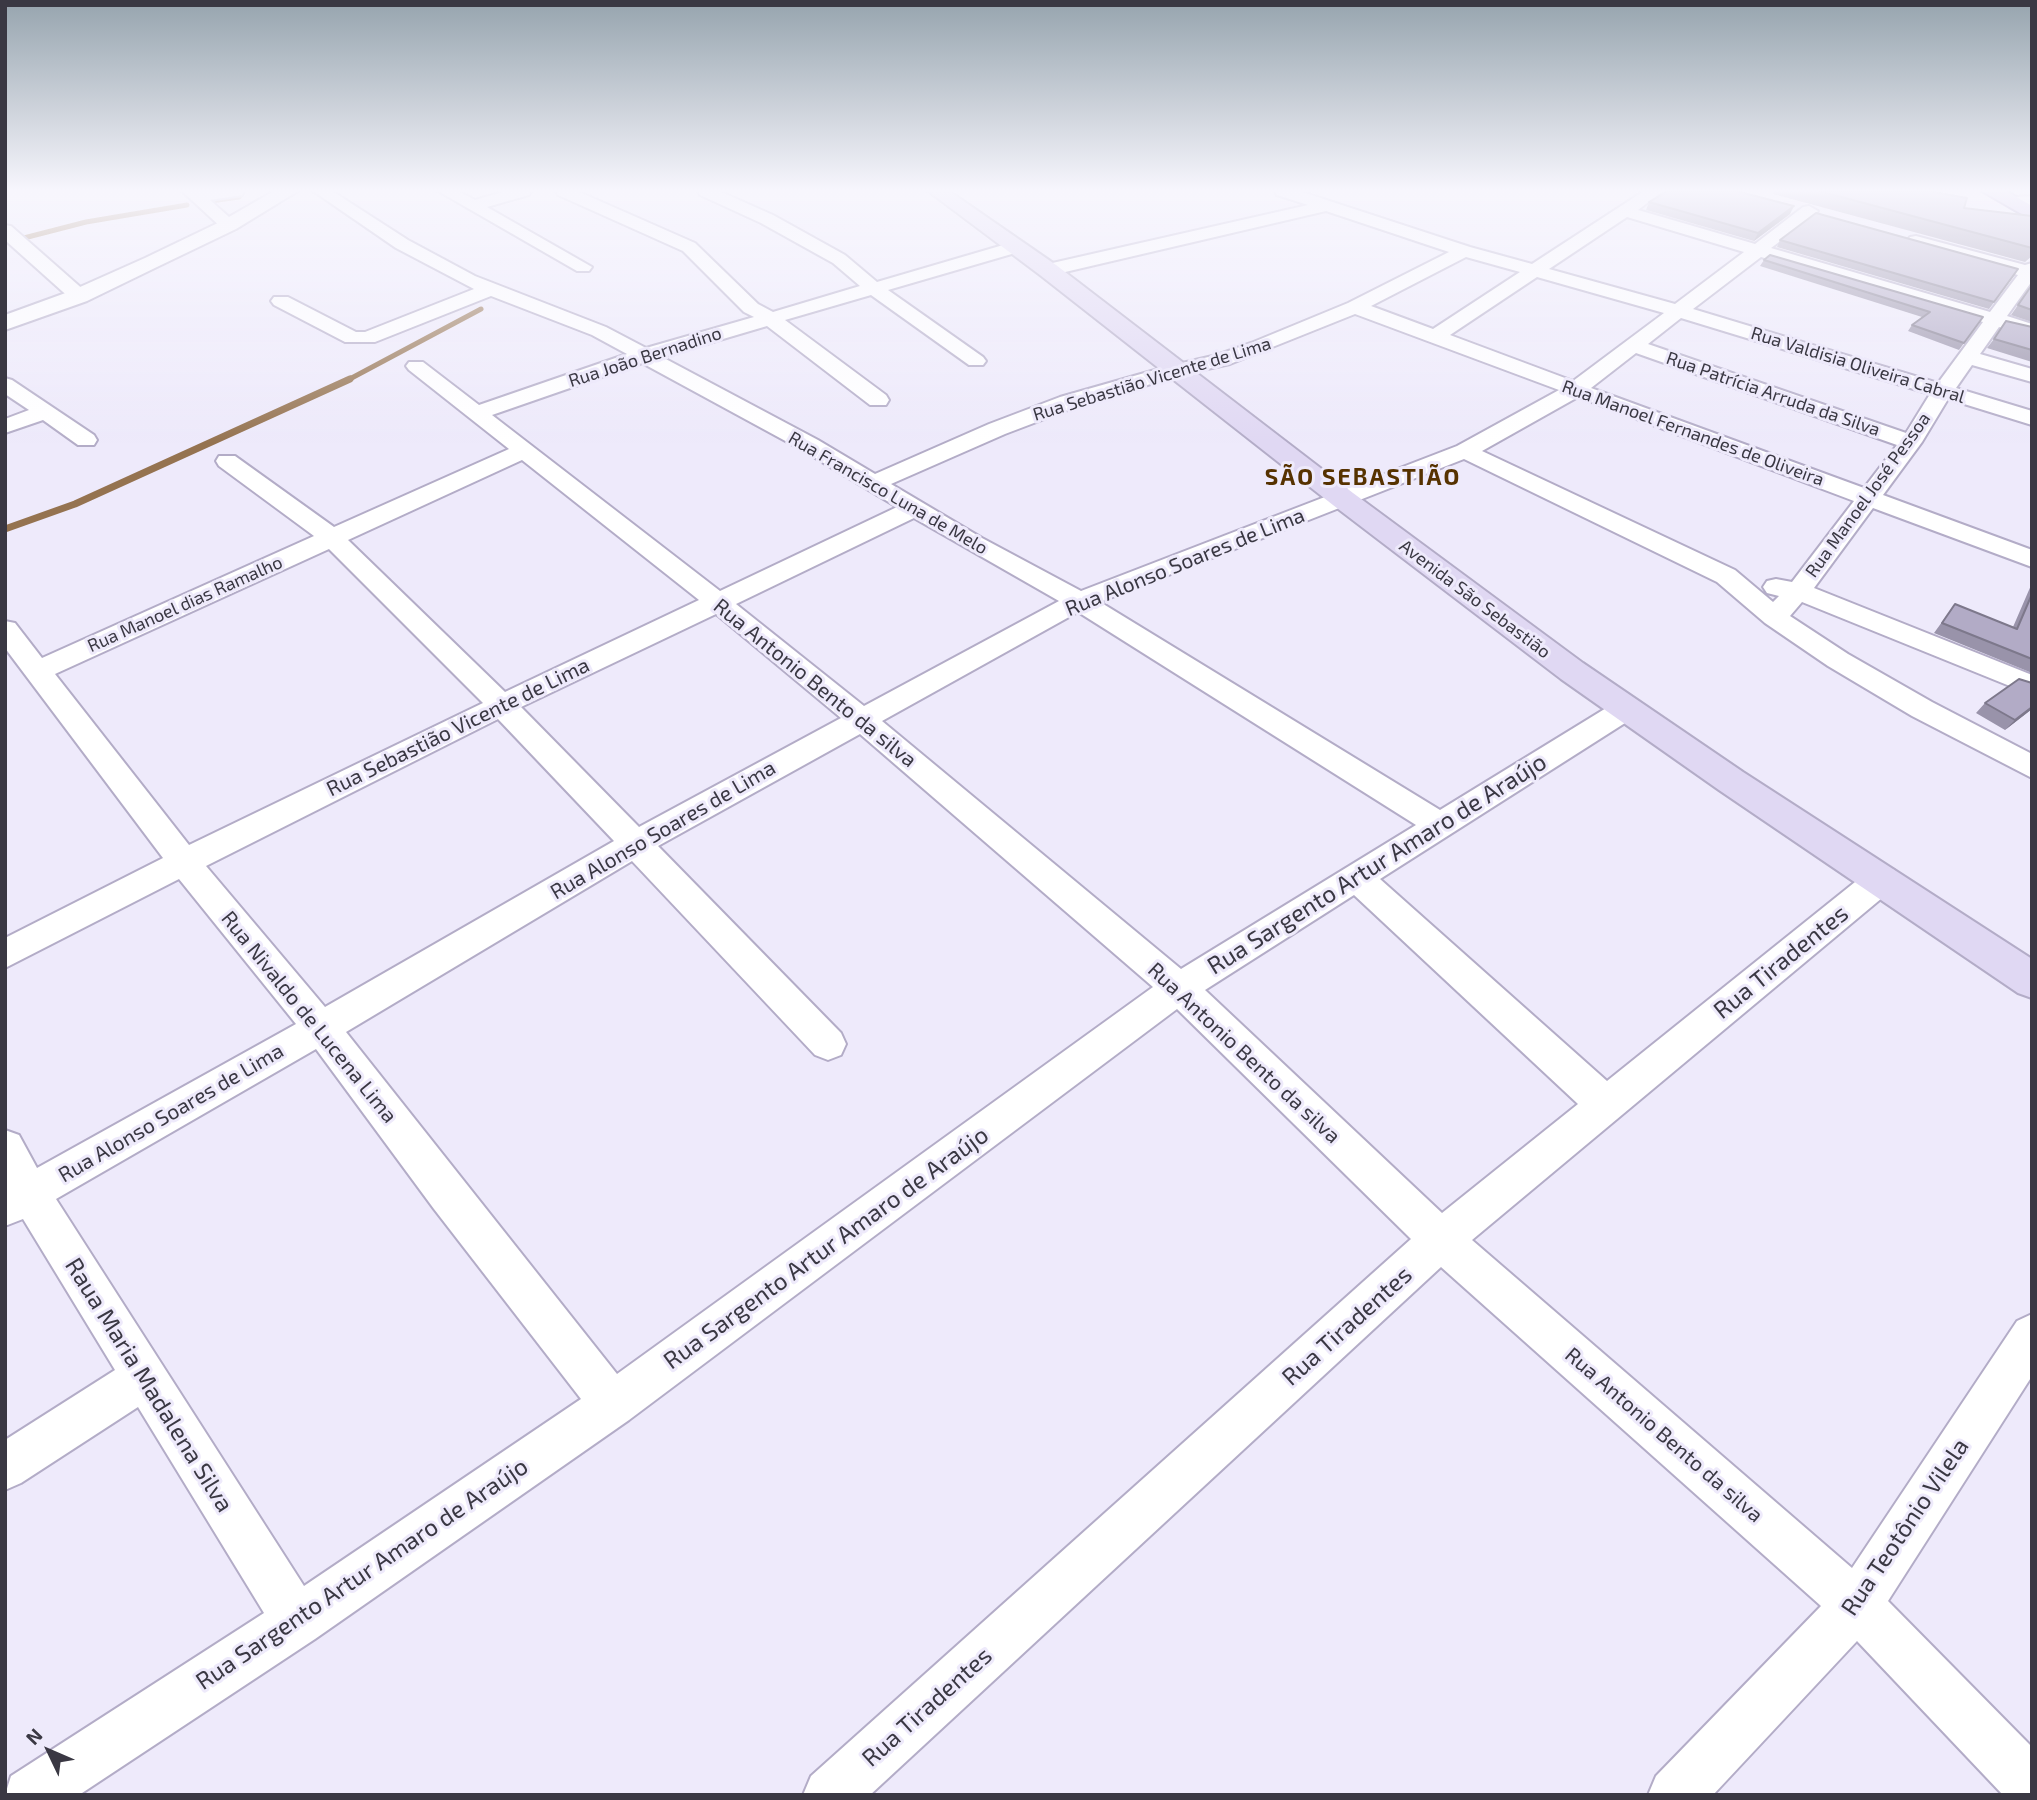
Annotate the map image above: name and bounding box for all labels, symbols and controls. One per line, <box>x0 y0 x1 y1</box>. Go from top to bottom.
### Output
street label: Rua João Bernadino <box>566 322 724 392</box>
street label: Rua Valdisia Oliveira Cabral <box>1748 322 1968 408</box>
street label: Rua Sebastião Vicente de Lima <box>1030 332 1274 426</box>
street label: Rua Patrícia Arruda da Silva <box>1663 347 1883 441</box>
street label: Rua Manoel Fernandes de Oliveira <box>1559 375 1827 491</box>
street label: Rua Manoel José Pessoa <box>1801 408 1935 582</box>
street label: Rua Francisco Luna de Melo <box>785 427 991 559</box>
district label: SÃO SEBASTIÃO <box>1266 463 1460 491</box>
street label: Rua Alonso Soares de Lima <box>1062 502 1308 622</box>
street label: Avenida São Sebastião <box>1395 535 1555 663</box>
street label: Rua Manoel dias Ramalho <box>84 551 286 657</box>
street label: Rua Antonio Bento da silva <box>708 593 922 773</box>
street label: Rua Sebastião Vicente de Lima <box>323 652 593 802</box>
street label: Rua Sargento Artur Amaro de Araújo <box>1202 747 1552 981</box>
street label: Rua Alonso Soares de Lima <box>546 755 780 905</box>
street label: Rua Tiradentes <box>1708 899 1854 1025</box>
street label: Rua Nivaldo de Lucena Lima <box>216 906 402 1128</box>
street label: Rua Antonio Bento da silva <box>1143 957 1345 1149</box>
street label: Rua Alonso Soares de Lima <box>54 1038 288 1188</box>
street label: Rua Sargento Artur Amaro de Araújo <box>658 1120 994 1376</box>
street label: Raua Maria Madalena Silva <box>59 1253 239 1517</box>
street label: Rua Tiradentes <box>1276 1260 1418 1392</box>
street label: Rua Antonio Bento da silva <box>1560 1342 1768 1528</box>
street label: Rua Teotônio Vilela <box>1835 1433 1975 1621</box>
street label: Rua Sargento Artur Amaro de Araújo <box>191 1452 533 1696</box>
street label: Rua Tiradentes <box>856 1641 998 1773</box>
north arrow <box>14 1716 84 1786</box>
text: N <box>20 1723 47 1749</box>

